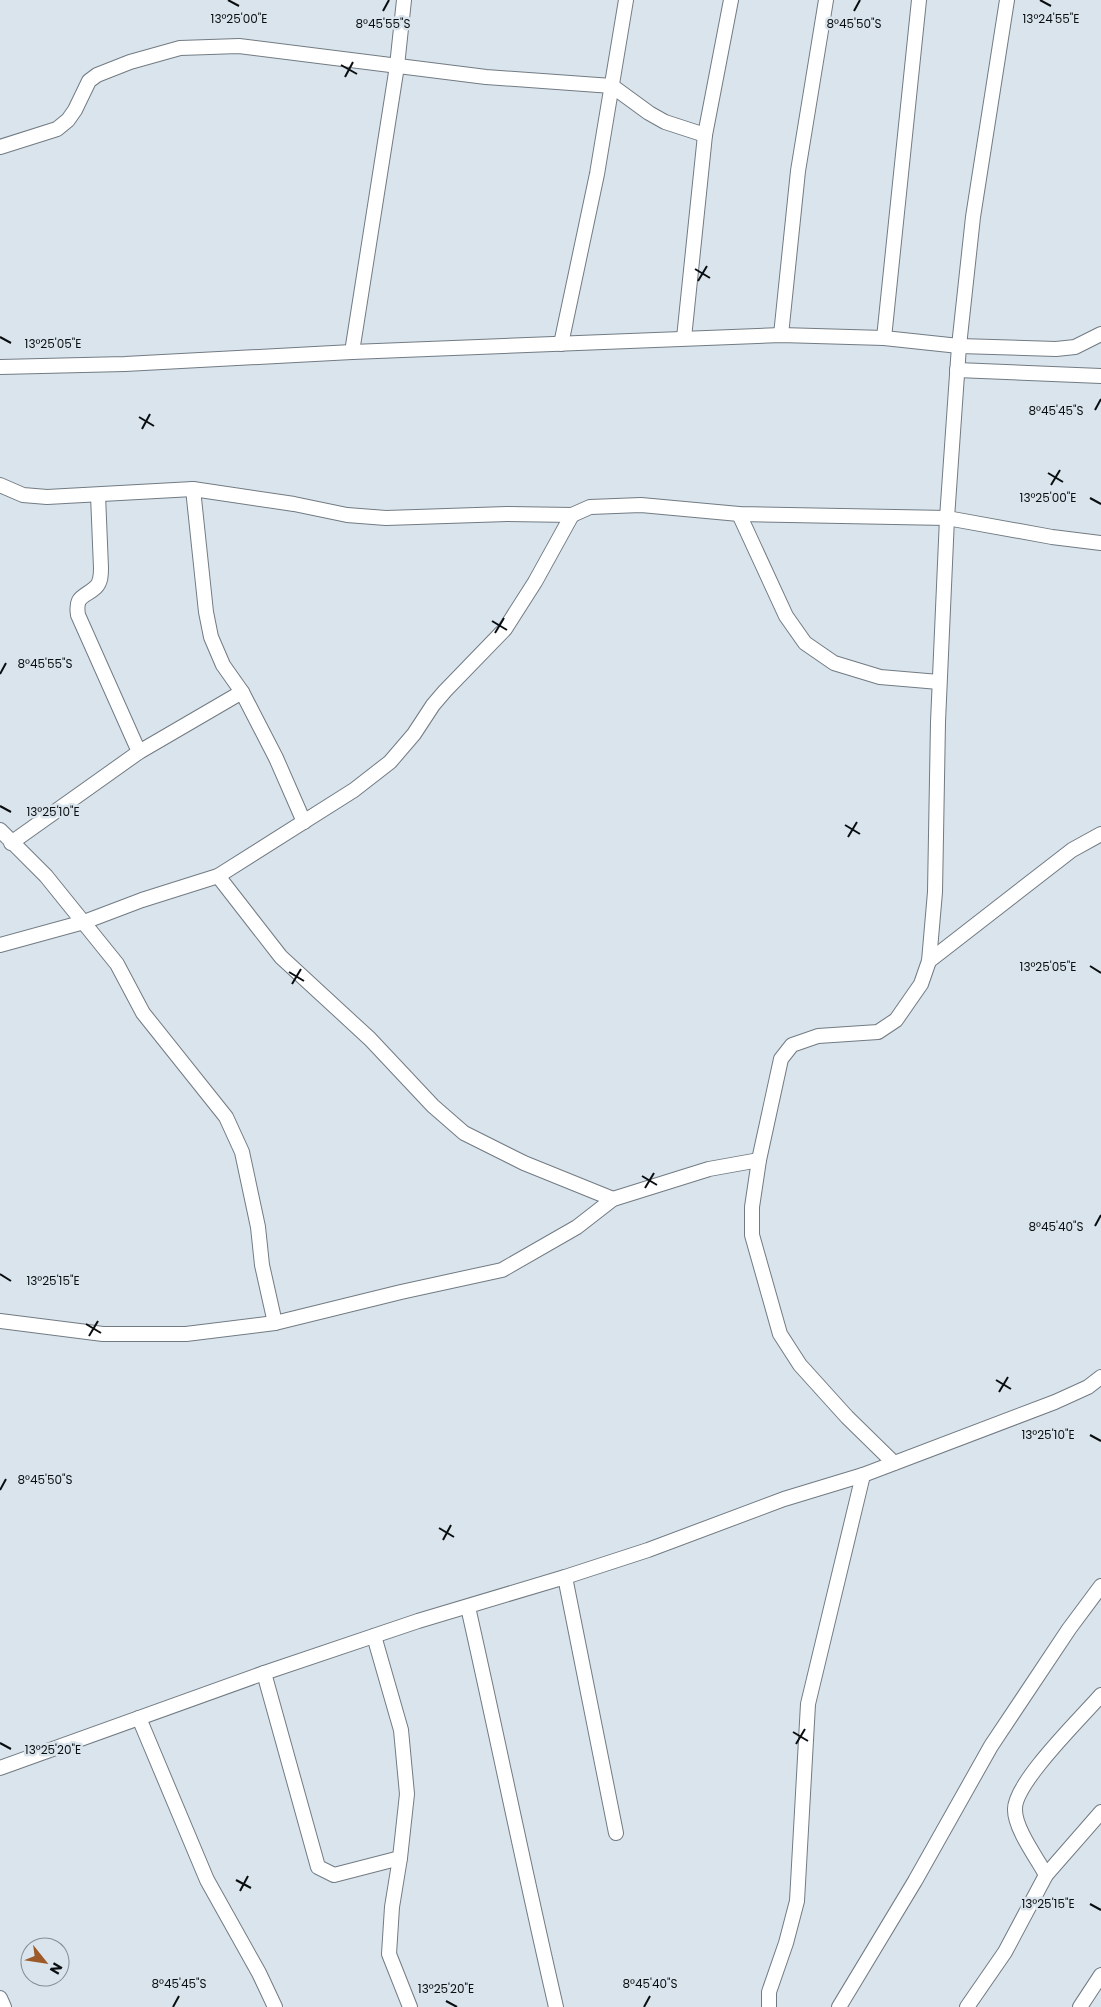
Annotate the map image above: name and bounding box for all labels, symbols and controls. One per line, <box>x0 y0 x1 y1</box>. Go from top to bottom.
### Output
text: 13°25'00"E <box>211 10 267 27</box>
text: 13°24'55"E <box>1023 10 1079 27</box>
text: 8°45'55"S <box>355 15 411 32</box>
text: 8°45'50"S <box>826 15 882 32</box>
text: 13°25'05"E <box>25 335 81 352</box>
text: 8°45'45"S <box>1028 402 1084 419</box>
text: 13°25'00"E <box>1020 489 1076 506</box>
text: 8°45'55"S <box>17 655 73 672</box>
text: 13°25'10"E <box>26 803 80 820</box>
text: 13°25'05"E <box>1020 958 1076 975</box>
text: 8°45'40"S <box>1028 1218 1084 1235</box>
text: 13°25'15"E <box>26 1272 80 1289</box>
text: 13°25'10"E <box>1021 1426 1075 1443</box>
text: 8°45'50"S <box>17 1471 73 1488</box>
text: 13°25'20"E <box>25 1741 81 1758</box>
text: 13°25'15"E <box>1021 1895 1075 1912</box>
north arrow <box>20 1937 70 1987</box>
text: N <box>45 1959 68 1978</box>
text: 8°45'45"S <box>151 1975 207 1992</box>
text: 8°45'40"S <box>622 1975 678 1992</box>
text: 13°25'20"E <box>418 1980 474 1997</box>

